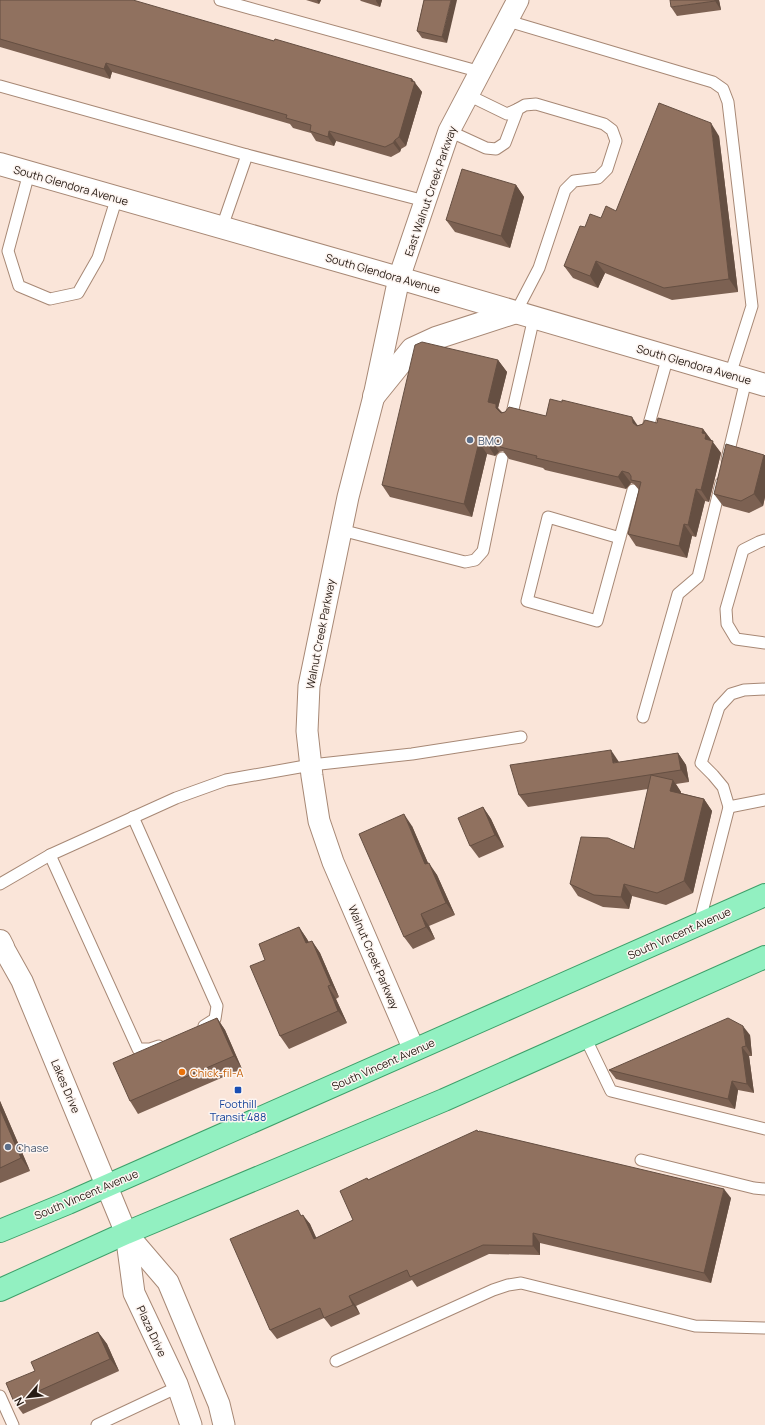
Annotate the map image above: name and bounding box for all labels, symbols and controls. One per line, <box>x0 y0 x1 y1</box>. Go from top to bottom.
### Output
street label: East Walnut Creek Parkway <box>401 124 459 258</box>
street label: South Glendora Avenue <box>12 161 131 209</box>
street label: South Glendora Avenue <box>324 249 443 297</box>
street label: South Glendora Avenue <box>635 340 754 388</box>
place label: BMO <box>478 433 502 448</box>
marker: BMO <box>465 435 475 445</box>
street label: Walnut Creek Parkway <box>302 577 338 690</box>
street label: Walnut Creek Parkway <box>345 903 403 1012</box>
street label: South Vincent Avenue <box>625 903 733 963</box>
street label: South Vincent Avenue <box>329 1034 437 1094</box>
street label: Lakes Drive <box>48 1057 84 1116</box>
place label: Chick-fil-A <box>190 1065 243 1080</box>
marker: Chick-fil-A <box>177 1067 187 1077</box>
marker: Foothill Transit 488 <box>233 1085 243 1095</box>
place label: Foothill Transit 488 <box>210 1096 266 1124</box>
place label: Chase <box>16 1140 49 1155</box>
marker: Chase <box>3 1142 13 1152</box>
street label: South Vincent Avenue <box>32 1165 141 1223</box>
street label: Plaza Drive <box>134 1303 171 1360</box>
north arrow <box>8 1377 48 1417</box>
text: N <box>10 1395 27 1409</box>

